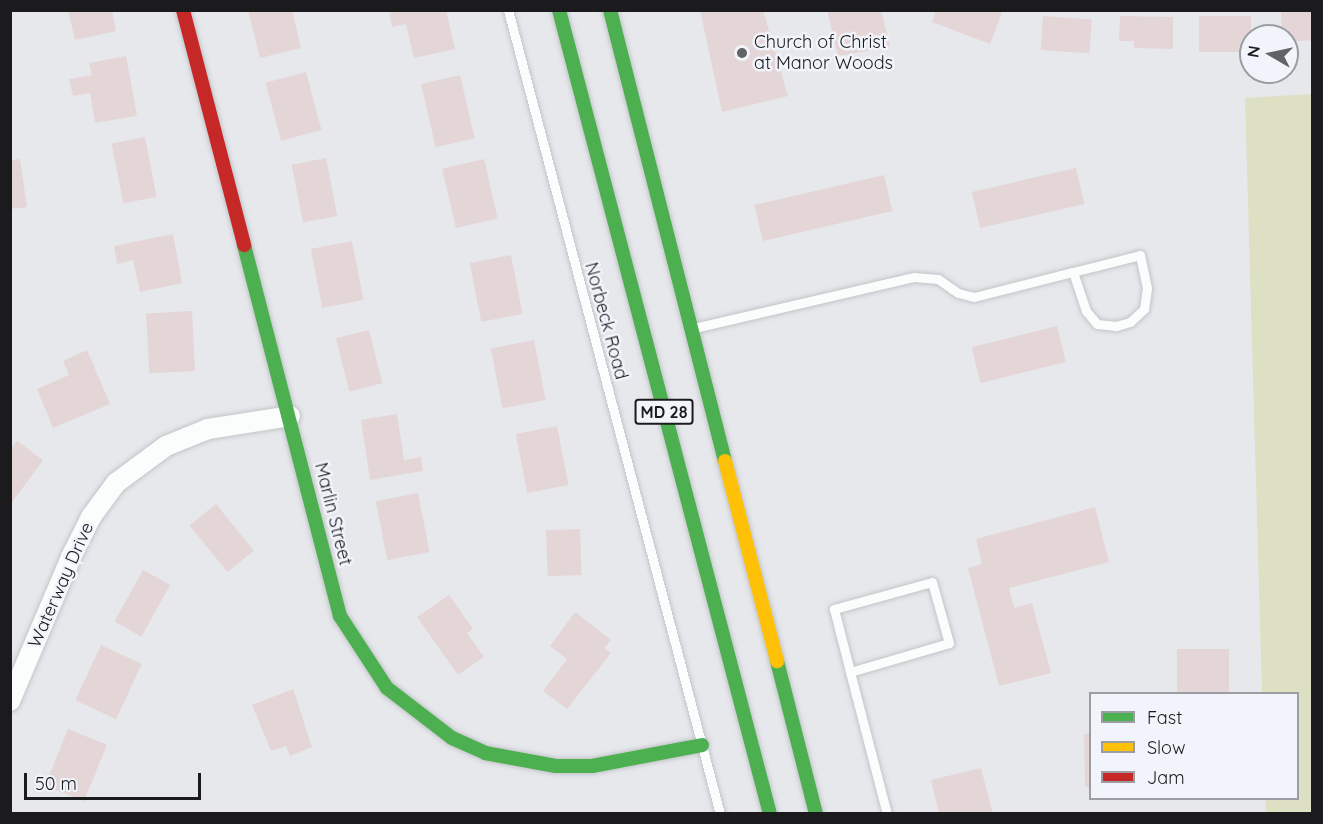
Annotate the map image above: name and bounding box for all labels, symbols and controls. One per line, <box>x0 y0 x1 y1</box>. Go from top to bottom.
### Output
north arrow <box>1239 24 1299 84</box>
place label: Church of Christ at Manor Woods <box>754 32 893 74</box>
text: N <box>1242 44 1264 59</box>
marker: Church of Christ at Manor Woods <box>735 46 749 60</box>
street label: Norbeck Road <box>580 260 632 382</box>
road number: MD 28 <box>634 399 694 425</box>
street label: Marlin Street <box>310 460 356 568</box>
street label: Waterway Drive <box>24 519 98 651</box>
legend <box>1089 692 1299 800</box>
text: Fast <box>1147 706 1182 729</box>
text: Slow <box>1147 736 1185 759</box>
scale bar <box>27 761 204 799</box>
text: Jam <box>1147 766 1185 789</box>
text: 50 m <box>35 772 77 795</box>

